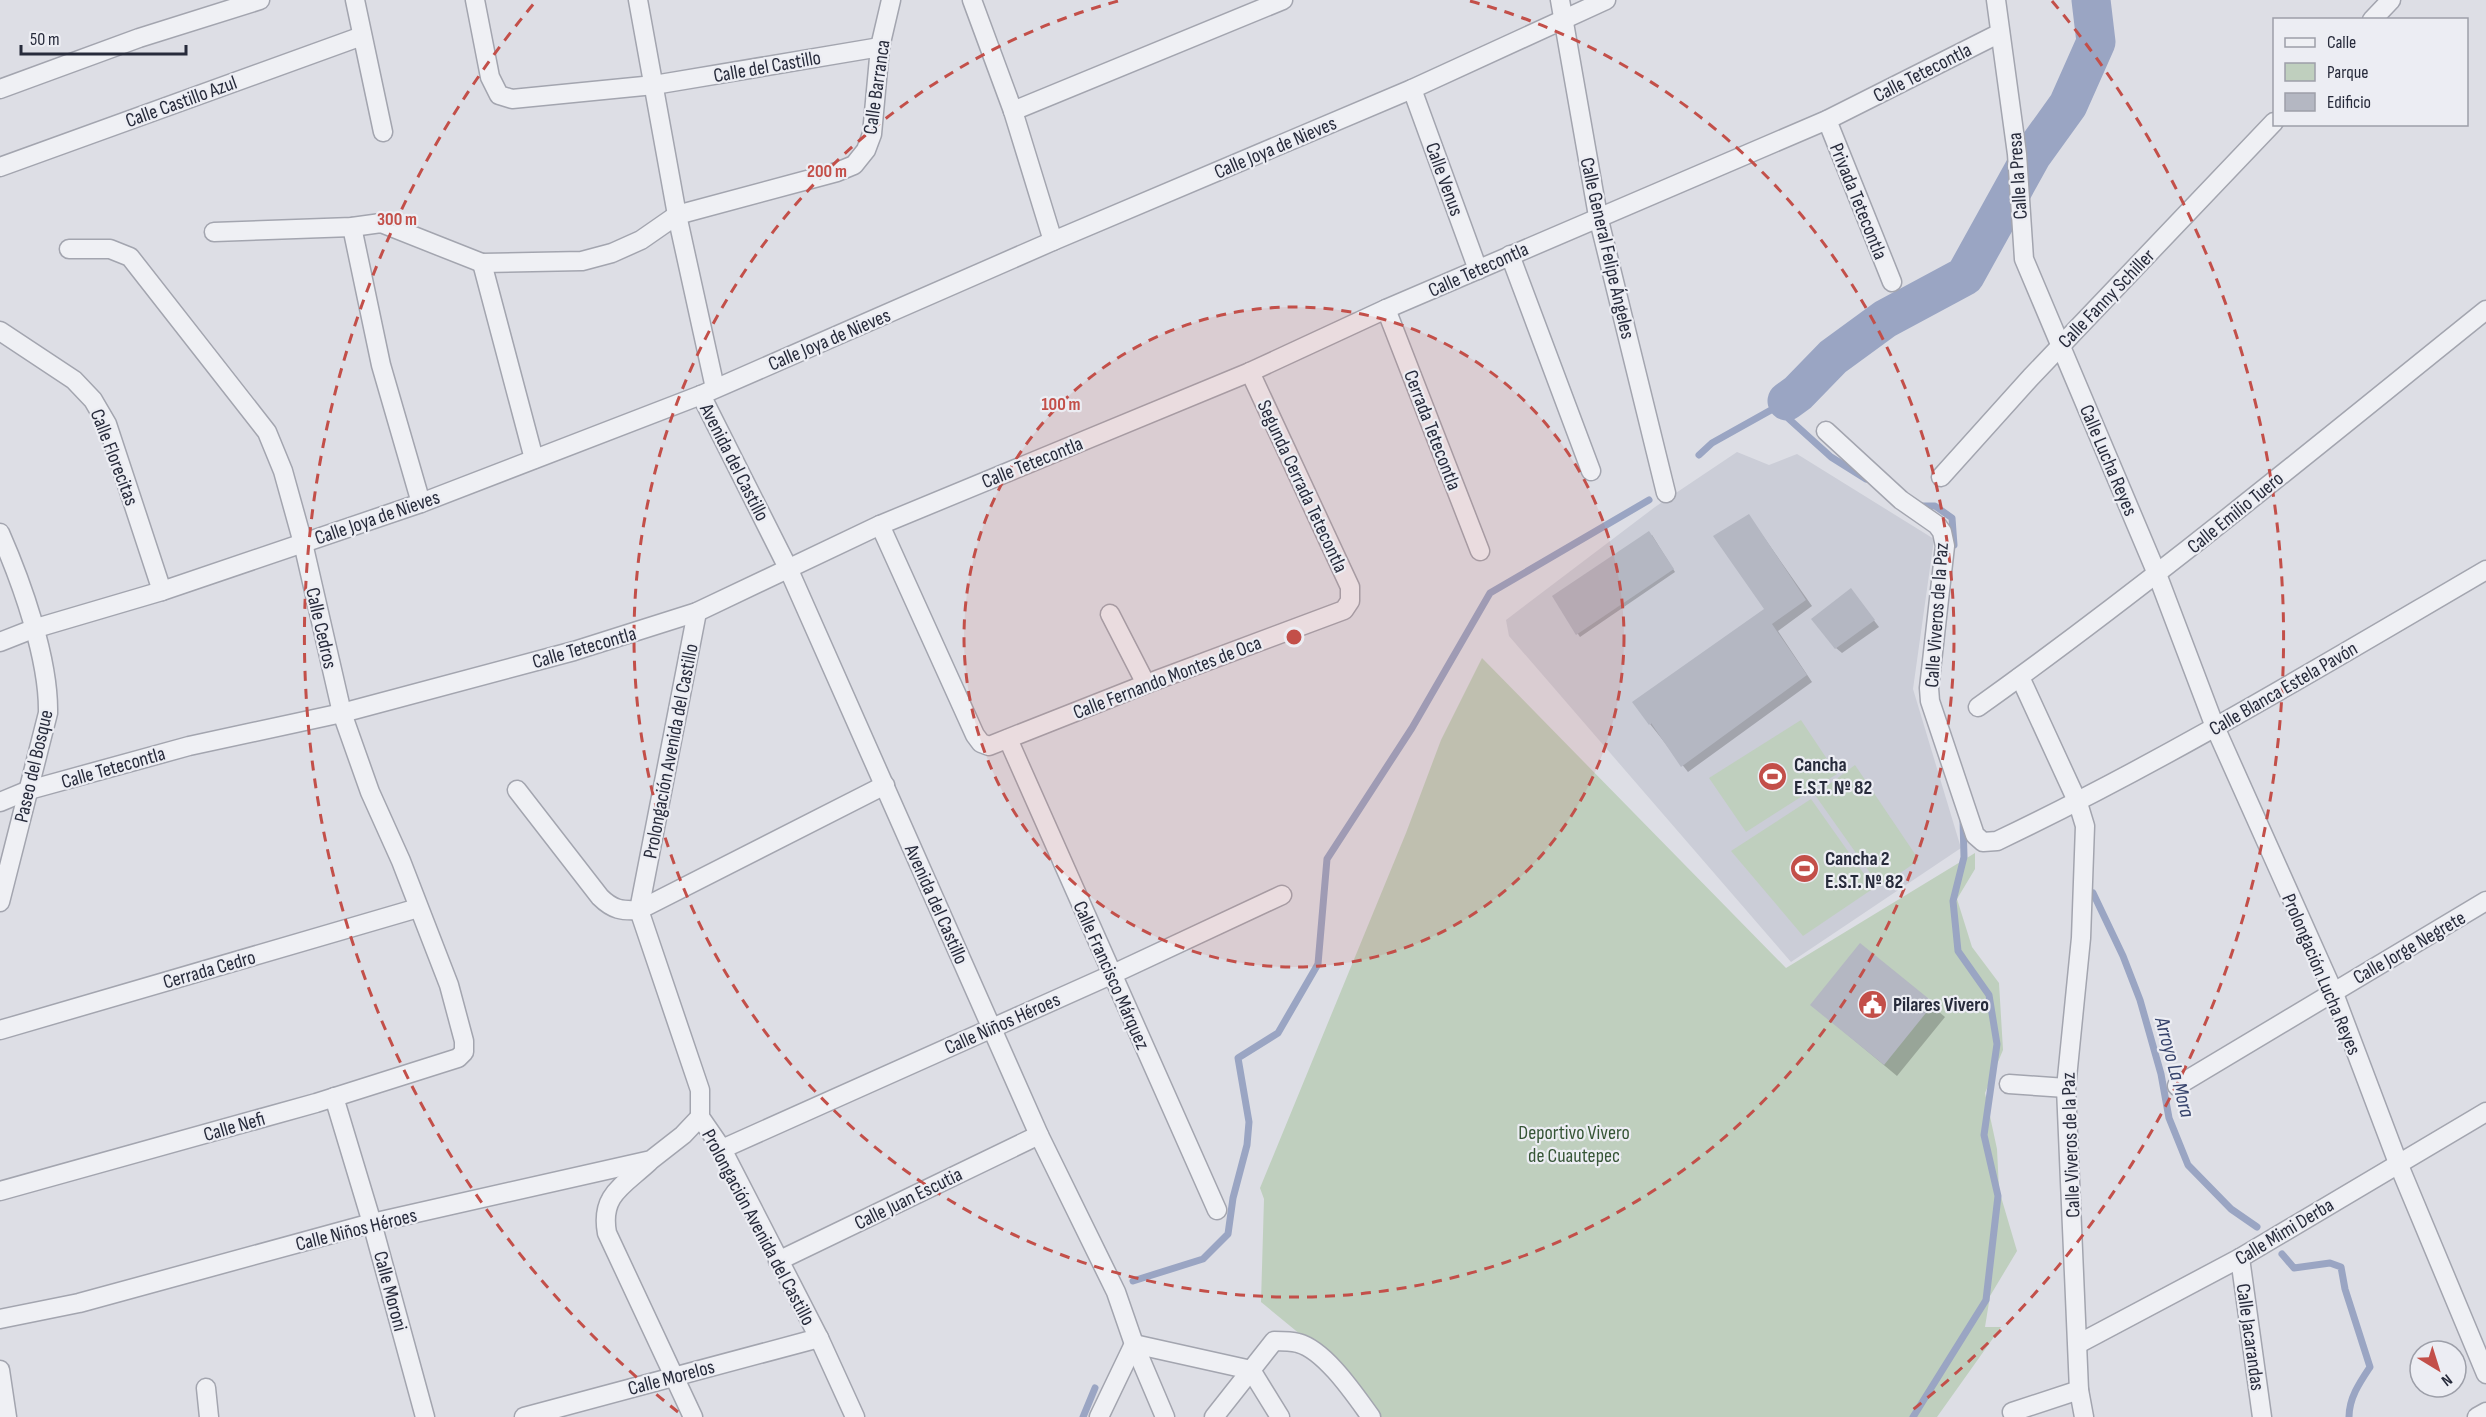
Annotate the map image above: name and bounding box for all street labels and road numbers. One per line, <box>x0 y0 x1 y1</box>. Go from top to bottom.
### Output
street label: Calle Barranca <box>858 38 896 136</box>
street label: Calle Tetecontla <box>1869 38 1976 108</box>
street label: Calle del Castillo <box>712 46 823 88</box>
street label: Calle Castillo Azul <box>122 71 240 133</box>
street label: Calle Joya de Nieves <box>1211 111 1340 184</box>
street label: Calle la Presa <box>2003 132 2033 220</box>
street label: Calle Venus <box>1420 139 1468 219</box>
street label: Privada Tetecontla <box>1824 140 1892 263</box>
street label: Calle General Felipe Ángeles <box>1574 155 1640 341</box>
street label: Calle Tetecontla <box>1425 237 1532 303</box>
street label: Calle Fanny Schiller <box>2053 244 2160 353</box>
street label: Calle Joya de Nieves <box>765 303 894 376</box>
street label: Cerrada Tetecontla <box>1398 367 1466 494</box>
street label: Segunda Cerrada Tetecontla <box>1252 396 1353 576</box>
street label: Avenida del Castillo <box>694 399 774 525</box>
street label: Calle Lucha Reyes <box>2074 401 2142 520</box>
street label: Calle Florecitas <box>85 406 143 509</box>
street label: Calle Tetecontla <box>978 432 1086 494</box>
street label: Calle Emilio Tuero <box>2183 467 2289 559</box>
street label: Calle Joya de Nieves <box>312 485 443 551</box>
street label: Calle Viveros de la Paz <box>1920 542 1954 688</box>
street label: Calle Cedros <box>300 585 342 671</box>
street label: Calle Tetecontla <box>530 622 639 674</box>
street label: Calle Fernando Montes de Oca <box>1070 631 1265 725</box>
street label: Calle Blanca Estela Pavón <box>2205 637 2362 741</box>
street label: Prolongación Avenida del Castillo <box>638 642 704 861</box>
street label: Paseo del Bosque <box>9 708 59 825</box>
street label: Calle Tetecontla <box>59 742 168 794</box>
street label: Avenida del Castillo <box>899 840 973 968</box>
street label: Prolongación Lucha Reyes <box>2276 890 2366 1059</box>
street label: Calle Francisco Márquez <box>1068 897 1155 1053</box>
street label: Calle Jorge Negrete <box>2349 906 2470 990</box>
street label: Cerrada Cedro <box>160 945 258 995</box>
street label: Calle Niños Héroes <box>941 988 1064 1060</box>
street label: Calle Viveros de la Paz <box>2056 1072 2086 1218</box>
street label: Calle Nefi <box>201 1107 268 1147</box>
street label: Prolongación Avenida del Castillo <box>696 1125 820 1330</box>
street label: Calle Juan Escutia <box>851 1162 966 1235</box>
street label: Calle Mimi Derba <box>2231 1193 2338 1271</box>
street label: Calle Niños Héroes <box>293 1203 419 1257</box>
street label: Calle Moroni <box>368 1249 412 1334</box>
street label: Calle Jacarandas <box>2231 1282 2269 1392</box>
street label: Calle Morelos <box>625 1355 717 1401</box>

